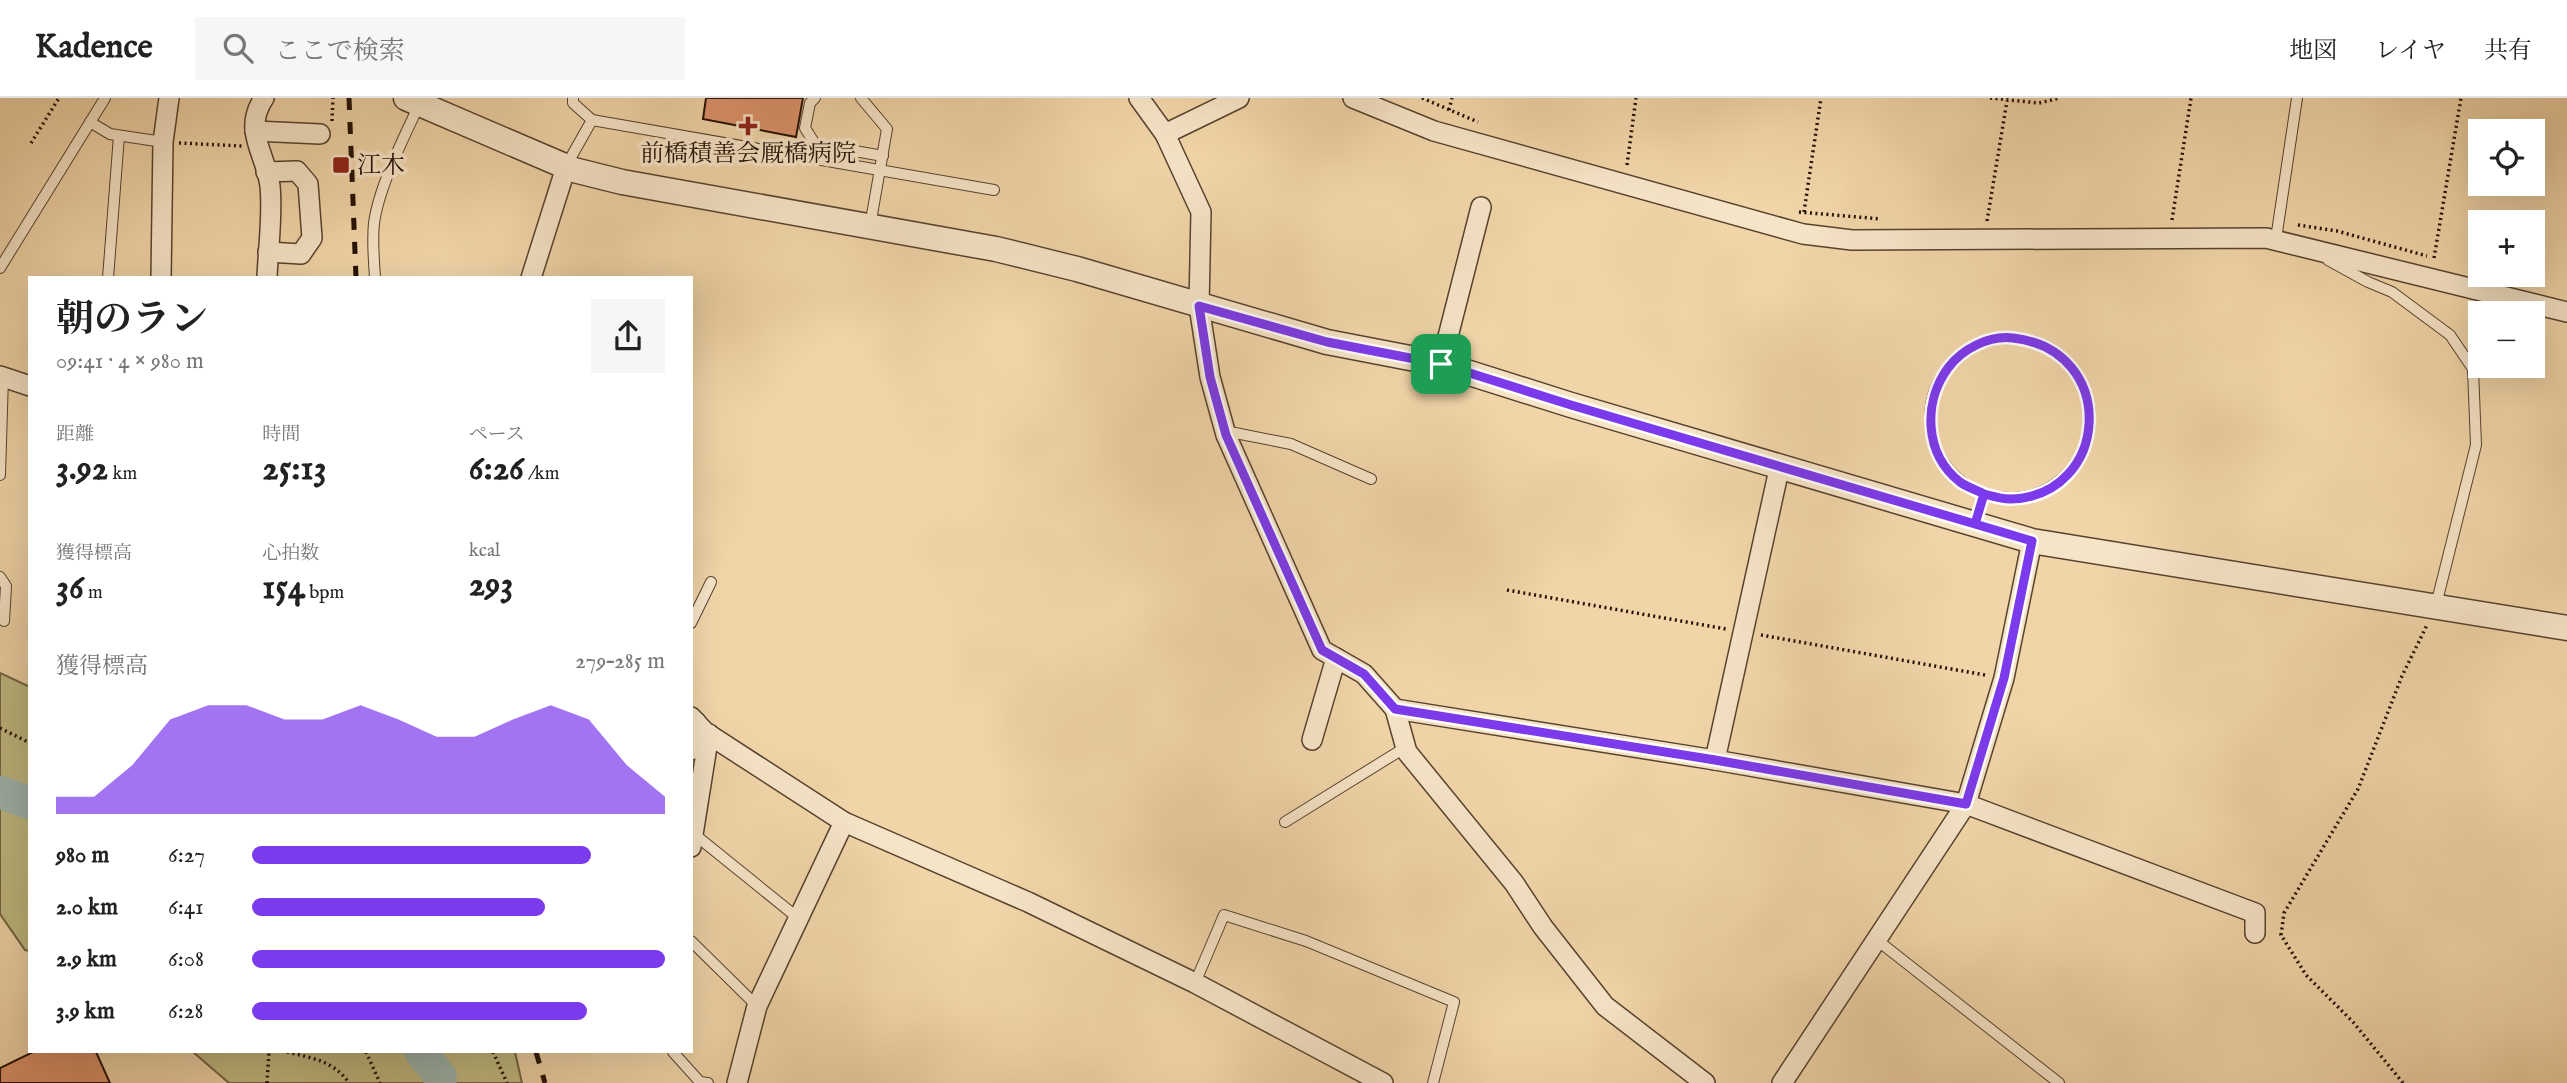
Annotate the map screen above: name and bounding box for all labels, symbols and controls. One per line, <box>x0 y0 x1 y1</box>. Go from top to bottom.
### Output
search box <box>195 17 685 80</box>
text: Kadence <box>35 27 153 69</box>
icon: search <box>219 29 257 67</box>
text: ここで検索 <box>275 35 405 68</box>
text: 地図 <box>2289 36 2337 67</box>
text: レイヤ <box>2375 36 2446 67</box>
text: 共有 <box>2484 36 2532 67</box>
marker: 前橋積善会厩橋病院 <box>738 116 758 136</box>
map controls <box>2468 119 2545 378</box>
button: locate <box>2468 119 2545 196</box>
place label: 前橋積善会厩橋病院 <box>640 139 856 170</box>
place label: 江木 <box>357 151 405 182</box>
marker: 江木 <box>331 155 351 175</box>
button: + <box>2468 210 2545 287</box>
text: 朝のラン <box>56 297 208 345</box>
button: share <box>591 299 665 373</box>
button: − <box>2468 301 2545 378</box>
pin <box>1411 334 1471 394</box>
icon: arrive <box>1422 345 1460 383</box>
text: 09:41 · 4 × 980 m <box>56 347 204 376</box>
text: 距離 <box>56 423 94 447</box>
text: 時間 <box>262 423 300 447</box>
text: ペース <box>469 423 525 447</box>
text: 3.92 <box>56 447 108 492</box>
text: 25:13 <box>262 447 327 492</box>
text: 6:26 <box>469 447 524 492</box>
text: km <box>108 462 137 486</box>
text: /km <box>524 462 559 486</box>
text: kcal <box>469 539 500 563</box>
text: 獲得標高 <box>56 542 132 566</box>
text: 心拍数 <box>262 542 319 566</box>
text: 293 <box>469 563 513 608</box>
text: 36 <box>56 566 84 611</box>
text: 154 <box>262 566 305 611</box>
text: m <box>84 581 103 605</box>
text: bpm <box>305 581 344 605</box>
text: 279–285 m <box>575 647 665 676</box>
text: 獲得標高 <box>56 652 148 681</box>
text: 980 m <box>56 841 109 870</box>
text: 6:27 <box>168 841 205 870</box>
text: 2.0 km <box>56 893 118 922</box>
text: 6:41 <box>168 893 204 922</box>
text: 2.9 km <box>56 945 117 974</box>
text: 6:08 <box>168 945 204 974</box>
text: 3.9 km <box>56 997 115 1026</box>
text: 6:28 <box>168 997 204 1026</box>

